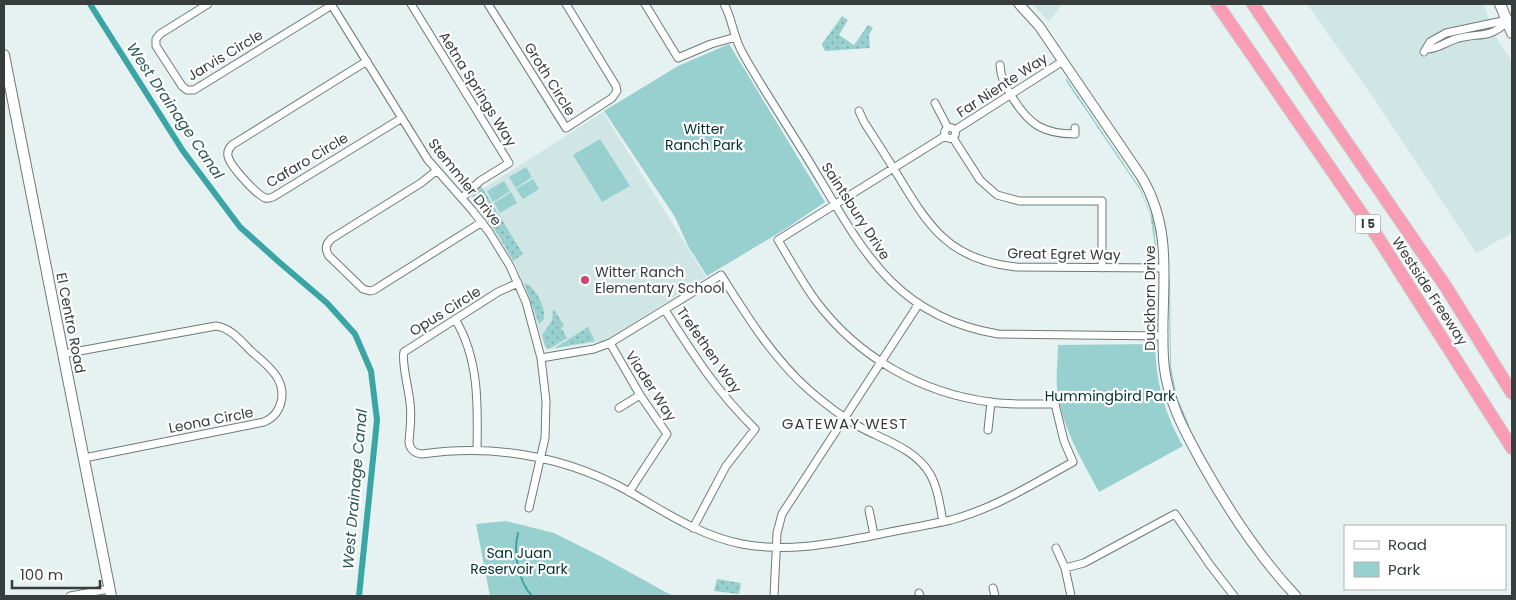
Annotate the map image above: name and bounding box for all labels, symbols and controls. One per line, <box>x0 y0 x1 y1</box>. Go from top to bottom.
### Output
street label: Jarvis Circle <box>184 24 267 85</box>
street label: Aetna Springs Way <box>434 28 522 150</box>
water label: West Drainage Canal <box>122 38 229 183</box>
street label: Groth Circle <box>520 39 581 120</box>
street label: Far Niente Way <box>953 48 1052 122</box>
park label: Witter Ranch Park <box>665 119 744 155</box>
street label: Cafaro Circle <box>262 127 352 192</box>
street label: Stemmler Drive <box>424 134 507 230</box>
street label: Saintsbury Drive <box>817 158 895 264</box>
road number: I 5 <box>1356 214 1380 233</box>
street label: Westside Freeway <box>1387 233 1473 349</box>
street label: Great Egret Way <box>1007 243 1121 265</box>
street label: Duckhorn Drive <box>1140 245 1160 351</box>
place label: Witter Ranch Elementary School <box>595 262 725 298</box>
street label: El Centro Road <box>51 271 91 375</box>
marker: Witter Ranch Elementary School <box>579 274 591 286</box>
street label: Opus Circle <box>406 281 485 341</box>
street label: Trefethen Way <box>672 303 746 397</box>
street label: Viader Way <box>621 347 681 425</box>
park label: Hummingbird Park <box>1045 386 1176 406</box>
street label: Leona Circle <box>167 402 255 438</box>
water label: West Drainage Canal <box>337 408 372 570</box>
district label: GATEWAY WEST <box>782 413 908 434</box>
legend <box>1344 525 1506 590</box>
text: Road <box>1388 534 1427 555</box>
park label: San Juan Reservoir Park <box>470 543 569 579</box>
scale bar <box>12 558 100 590</box>
text: Park <box>1388 559 1420 580</box>
text: 100 m <box>20 564 63 585</box>

